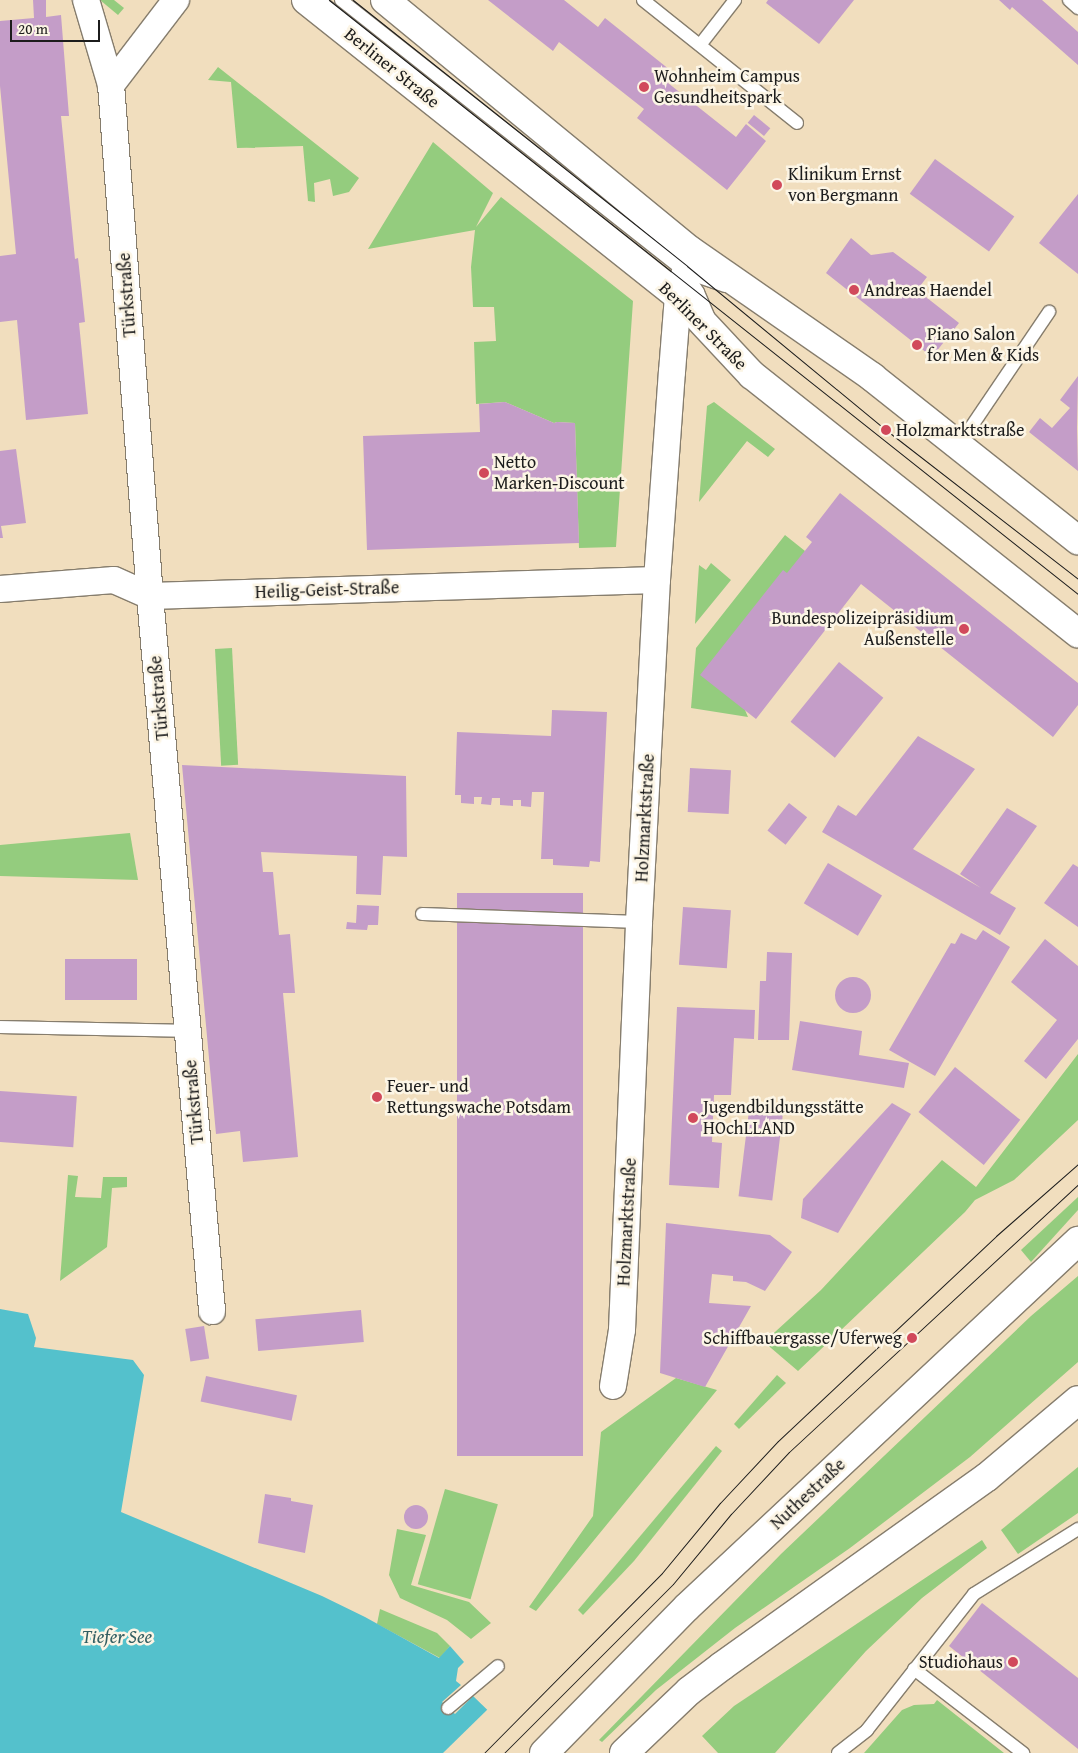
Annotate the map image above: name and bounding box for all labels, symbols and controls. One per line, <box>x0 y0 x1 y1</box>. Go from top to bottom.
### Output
scale bar <box>12 10 102 42</box>
text: 20 m <box>18 18 48 39</box>
street label: Berliner Straße <box>340 23 444 113</box>
place label: Wohnheim Campus Gesundheitspark <box>654 66 800 108</box>
marker: Wohnheim Campus Gesundheitspark <box>638 81 650 93</box>
place label: Klinikum Ernst von Bergmann <box>788 164 902 206</box>
marker: Klinikum Ernst von Bergmann <box>770 178 784 192</box>
street label: Türkstraße <box>113 252 141 338</box>
street label: Berliner Straße <box>654 277 752 375</box>
place label: Andreas Haendel <box>864 279 992 301</box>
marker: Andreas Haendel <box>848 284 860 296</box>
place label: Piano Salon for Men & Kids <box>927 324 1039 366</box>
marker: Piano Salon for Men & Kids <box>911 339 923 351</box>
place label: Holzmarktstraße <box>896 419 1024 441</box>
marker: Holzmarktstraße <box>880 424 892 436</box>
place label: Netto Marken-Discount <box>494 452 625 494</box>
marker: Netto Marken-Discount <box>478 467 490 479</box>
street label: Heilig-Geist-Straße <box>254 577 400 603</box>
place label: Bundespolizeipräsidium Außenstelle <box>771 608 954 650</box>
marker: Bundespolizeipräsidium Außenstelle <box>958 623 970 635</box>
street label: Türkstraße <box>145 655 173 741</box>
street label: Holzmarktstraße <box>631 753 659 883</box>
street label: Türkstraße <box>180 1059 208 1145</box>
place label: Feuer- und Rettungswache Potsdam <box>387 1076 571 1118</box>
marker: Feuer- und Rettungswache Potsdam <box>371 1091 383 1103</box>
place label: Jugendbildungsstätte HOchLLAND <box>703 1097 864 1140</box>
marker: Jugendbildungsstätte HOchLLAND <box>687 1112 699 1124</box>
street label: Holzmarktstraße <box>613 1157 641 1287</box>
place label: Schiffbauergasse/Uferweg <box>703 1327 902 1349</box>
marker: Schiffbauergasse/Uferweg <box>906 1332 918 1344</box>
street label: Nuthestraße <box>766 1454 850 1534</box>
water label: Tiefer See <box>82 1626 152 1648</box>
place label: Studiohaus <box>919 1651 1003 1673</box>
marker: Studiohaus <box>1007 1656 1019 1668</box>

